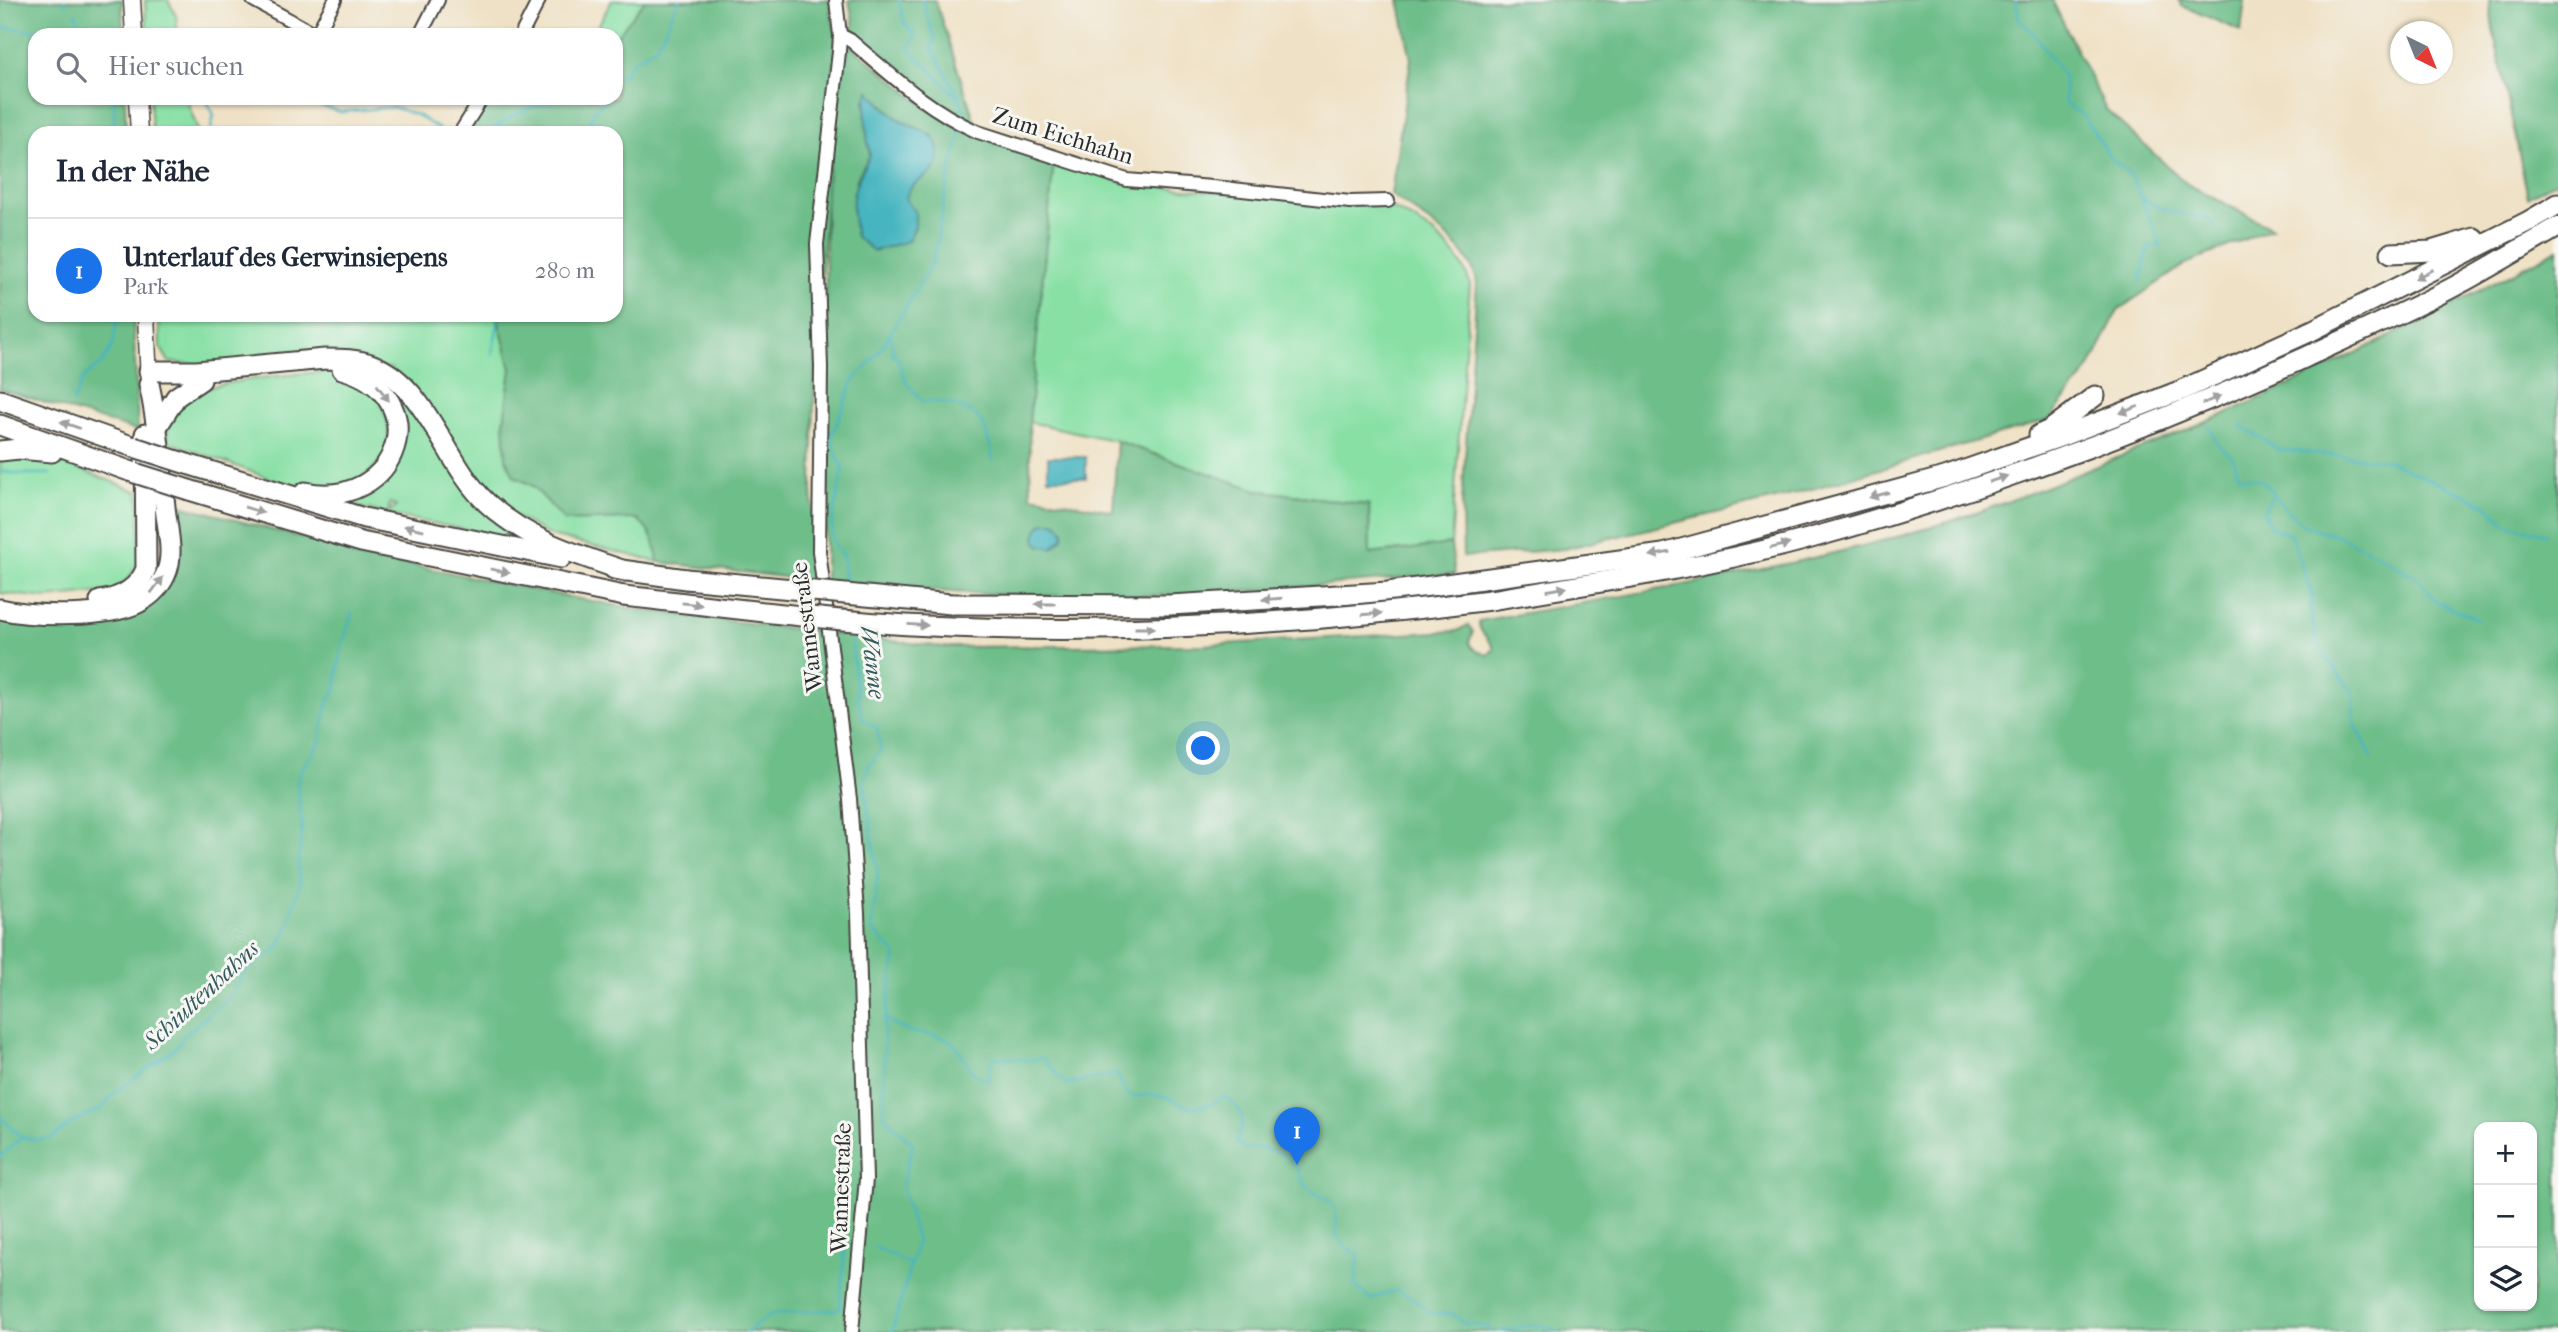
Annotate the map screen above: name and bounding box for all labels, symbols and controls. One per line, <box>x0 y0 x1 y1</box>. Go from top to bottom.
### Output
north arrow <box>2390 21 2453 84</box>
search box <box>28 28 623 105</box>
icon: search <box>52 48 90 86</box>
text: Hier suchen <box>108 51 244 82</box>
street label: Zum Eichhahn <box>989 102 1137 170</box>
text: In der Nähe <box>56 154 210 189</box>
text: Unterlauf des Gerwinsiepens <box>123 242 448 273</box>
text: 1 <box>75 257 83 284</box>
text: 280 m <box>535 257 595 284</box>
one-way arrow <box>2414 268 2434 279</box>
text: Park <box>123 273 169 300</box>
one-way arrow <box>375 384 390 402</box>
one-way arrow <box>2201 394 2221 406</box>
one-way arrow <box>2118 405 2139 416</box>
one-way arrow <box>59 419 80 430</box>
one-way arrow <box>1987 473 2008 484</box>
one-way arrow <box>1868 490 1890 501</box>
one-way arrow <box>244 505 265 515</box>
one-way arrow <box>403 523 425 534</box>
one-way arrow <box>1769 540 1791 551</box>
one-way arrow <box>1649 548 1671 559</box>
street label: Wannestraße <box>786 560 828 695</box>
one-way arrow <box>489 565 511 576</box>
one-way arrow <box>150 577 165 595</box>
one-way arrow <box>1546 583 1568 594</box>
one-way arrow <box>1261 593 1283 604</box>
one-way arrow <box>681 598 703 609</box>
one-way arrow <box>1034 598 1056 610</box>
one-way arrow <box>1362 608 1384 619</box>
one-way arrow <box>907 620 929 631</box>
one-way arrow <box>1135 622 1157 634</box>
water label: Wanne <box>855 624 892 701</box>
your location <box>1186 731 1220 765</box>
water label: Schiultenhahns <box>137 934 265 1056</box>
pin: 1 <box>1274 1107 1320 1165</box>
street label: Wannestraße <box>825 1122 857 1255</box>
map controls <box>2474 1122 2537 1311</box>
button: + <box>2474 1122 2537 1185</box>
button: − <box>2474 1185 2537 1248</box>
button: layers <box>2474 1248 2537 1311</box>

